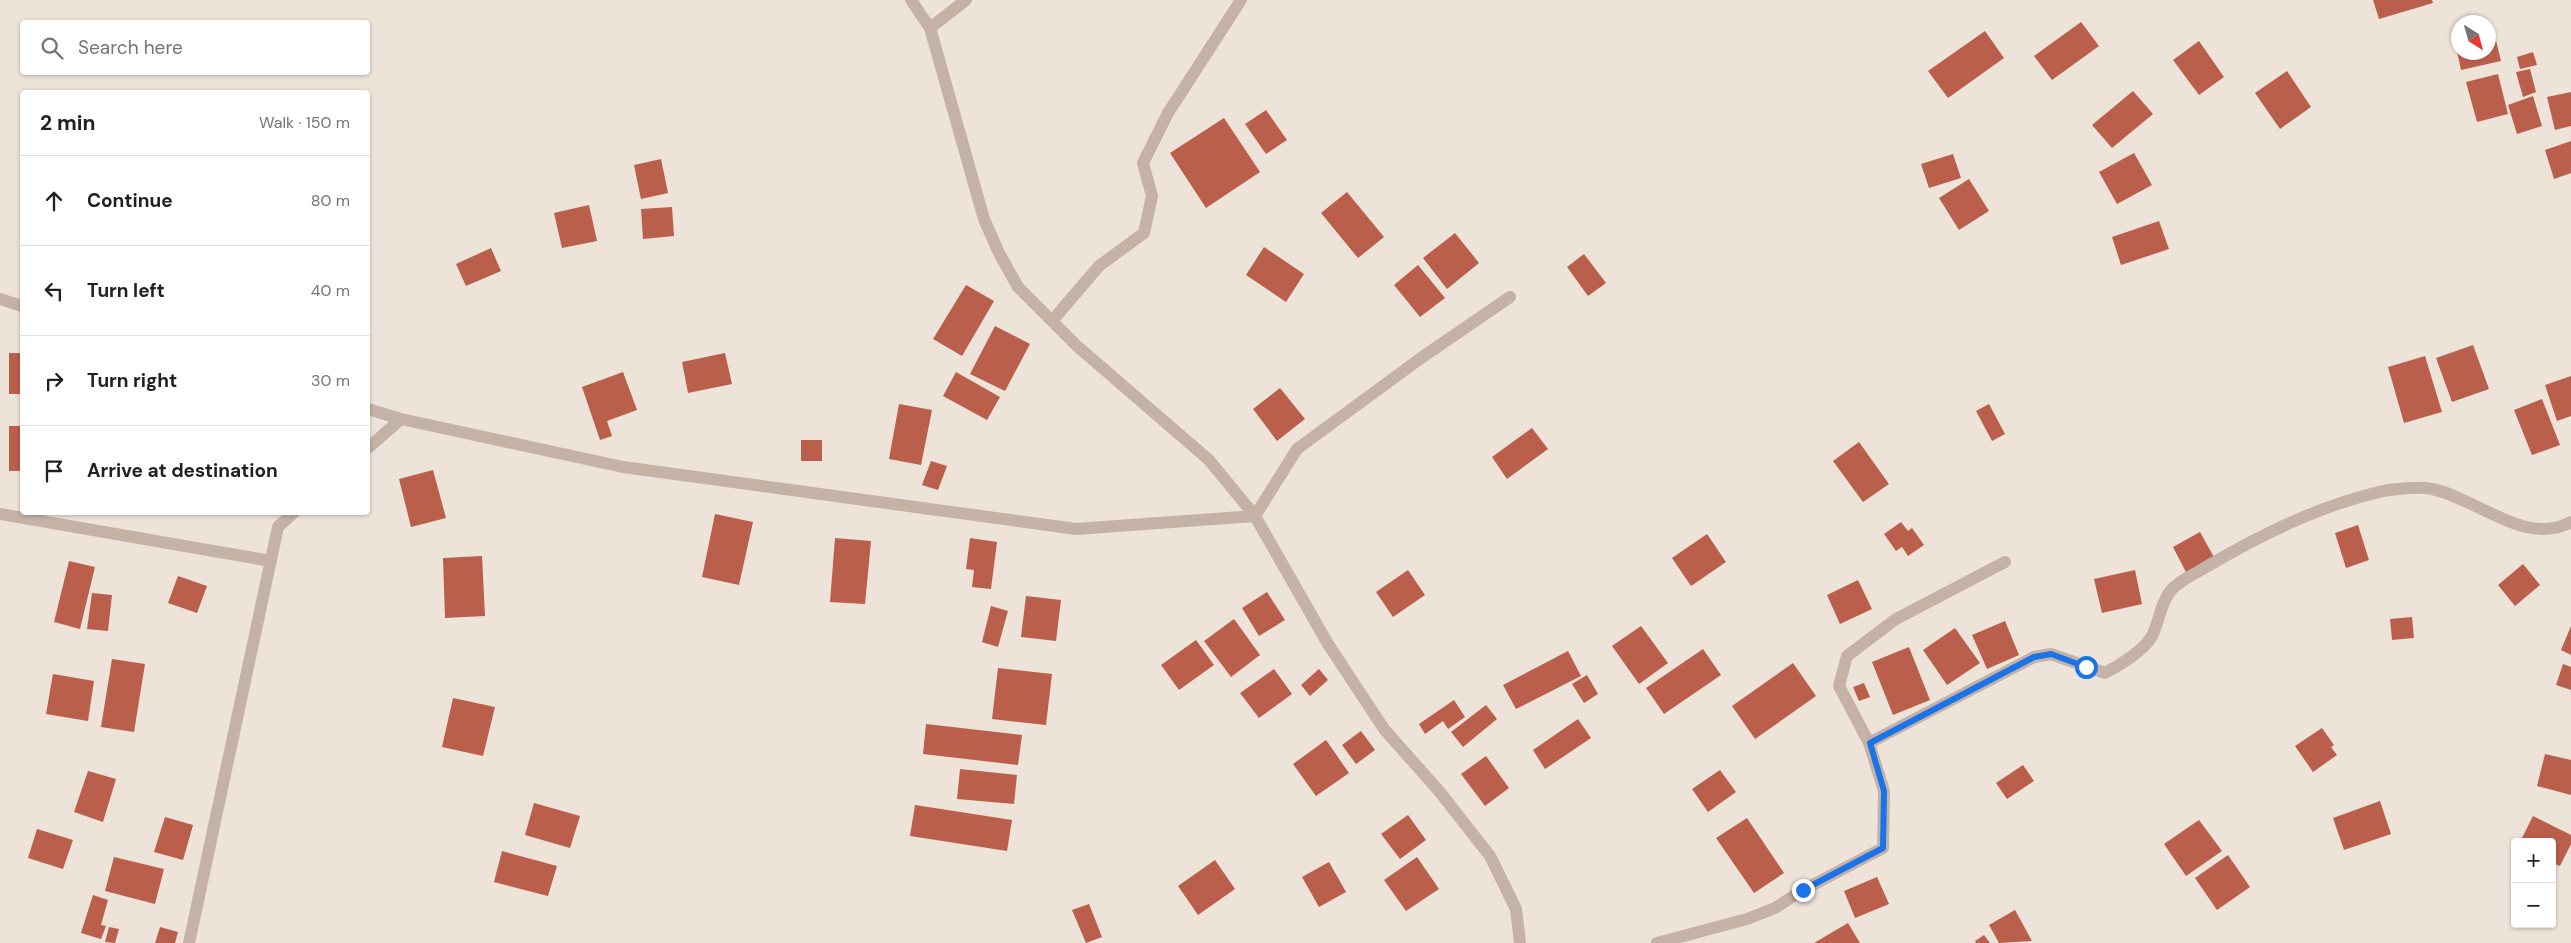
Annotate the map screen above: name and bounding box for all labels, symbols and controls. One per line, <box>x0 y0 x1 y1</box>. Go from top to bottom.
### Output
north arrow <box>2451 15 2496 60</box>
search box <box>20 20 370 75</box>
icon: search <box>38 34 66 62</box>
text: Search here <box>78 35 183 60</box>
text: 2 min <box>40 109 96 137</box>
text: Walk · 150 m <box>259 112 350 133</box>
icon: ahead <box>40 187 68 215</box>
text: Continue <box>87 188 173 213</box>
text: 80 m <box>311 190 350 211</box>
icon: left <box>40 277 68 305</box>
text: Turn left <box>87 278 165 303</box>
text: 40 m <box>311 280 350 301</box>
icon: right <box>40 367 68 395</box>
text: Turn right <box>87 368 177 393</box>
text: 30 m <box>311 370 350 391</box>
icon: arrive <box>40 457 68 485</box>
text: Arrive at destination <box>87 458 278 483</box>
route start <box>2075 656 2098 679</box>
map controls <box>2511 838 2556 928</box>
button: + <box>2511 838 2556 883</box>
route end <box>1792 879 1815 902</box>
button: − <box>2511 883 2556 928</box>

